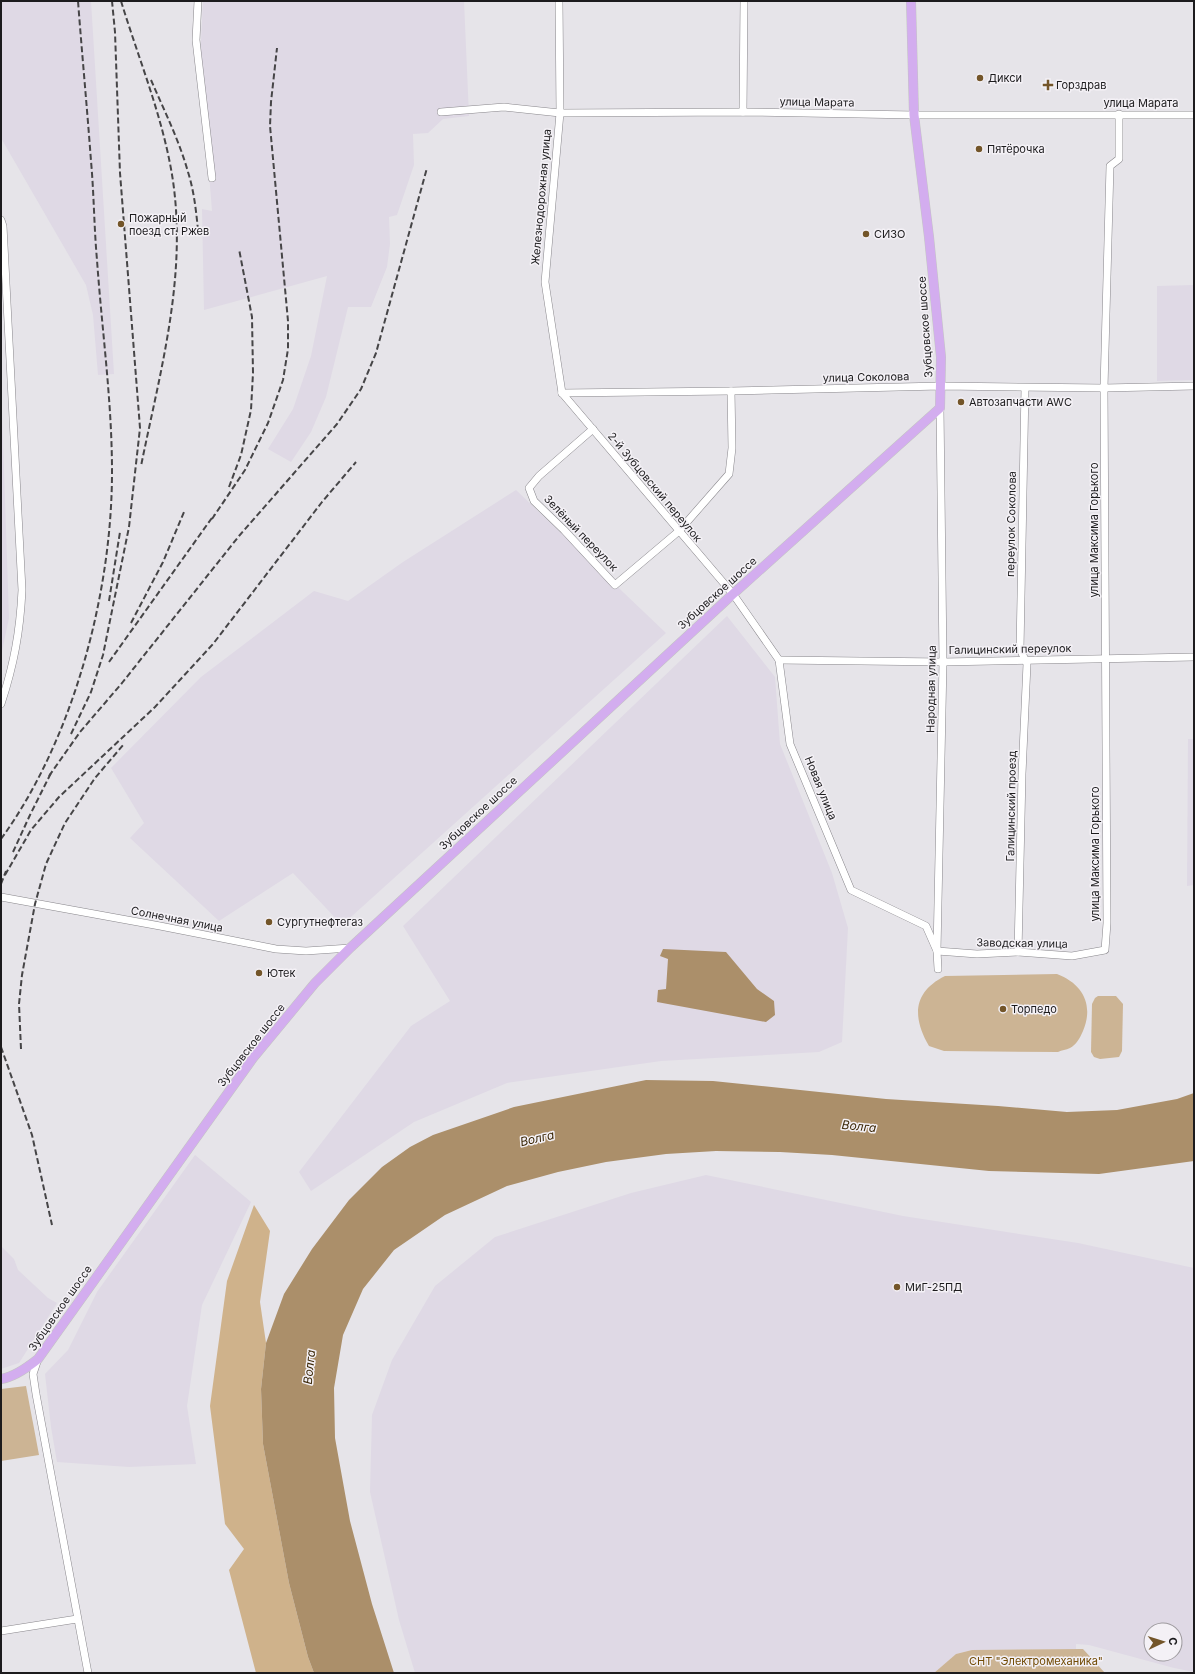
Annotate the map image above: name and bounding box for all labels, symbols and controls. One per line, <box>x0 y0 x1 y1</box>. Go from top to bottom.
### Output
place label: Дикси <box>988 71 1022 85</box>
marker: Дикси <box>975 73 985 83</box>
place label: Горздрав <box>1056 78 1106 92</box>
marker: Горздрав <box>1043 80 1053 90</box>
street label: улица Марата <box>779 94 855 110</box>
street label: улица Марата <box>1104 96 1178 110</box>
street label: Железнодорожная улица <box>528 128 554 266</box>
place label: Пятёрочка <box>987 142 1045 156</box>
marker: Пятёрочка <box>974 144 984 154</box>
place label: Пожарный поезд ст. Ржев <box>129 211 209 238</box>
marker: Пожарный поезд ст. Ржев <box>116 219 126 229</box>
place label: СИЗО <box>874 227 906 241</box>
marker: СИЗО <box>861 229 871 239</box>
street label: Зубцовское шоссе <box>914 276 936 378</box>
street label: улица Соколова <box>823 369 909 385</box>
place label: Автозапчасти AWC <box>969 395 1072 409</box>
marker: Автозапчасти AWC <box>956 397 966 407</box>
street label: 2-й Зубцовский переулок <box>605 429 705 545</box>
street label: улица Максима Горького <box>1087 462 1101 598</box>
street label: переулок Соколова <box>1003 471 1019 577</box>
street label: Зелёный переулок <box>541 492 621 574</box>
street label: Зубцовское шоссе <box>675 554 759 632</box>
street label: Галицинский переулок <box>948 641 1072 657</box>
street label: Народная улица <box>923 645 939 733</box>
street label: Галицинский проезд <box>1003 750 1019 862</box>
street label: Новая улица <box>802 754 840 822</box>
street label: Зубцовское шоссе <box>436 773 520 853</box>
street label: улица Максима Горького <box>1088 786 1102 922</box>
street label: Солнечная улица <box>130 903 224 935</box>
place label: Сургутнефтегаз <box>277 915 363 929</box>
marker: Сургутнефтегаз <box>264 917 274 927</box>
street label: Заводская улица <box>976 935 1068 951</box>
place label: Ютек <box>267 966 296 980</box>
marker: Ютек <box>254 968 264 978</box>
street label: Зубцовское шоссе <box>214 1001 288 1089</box>
place label: Торпедо <box>1011 1002 1057 1016</box>
marker: Торпедо <box>998 1004 1008 1014</box>
water label: Волга <box>841 1117 877 1135</box>
water label: Волга <box>518 1127 556 1149</box>
street label: Зубцовское шоссе <box>25 1262 95 1354</box>
place label: МиГ-25ПД <box>905 1280 962 1294</box>
marker: МиГ-25ПД <box>892 1282 902 1292</box>
water label: Волга <box>300 1349 318 1385</box>
north arrow <box>1143 1622 1183 1662</box>
text: С <box>1166 1637 1180 1646</box>
park label: СНТ "Электромеханика" <box>969 1654 1103 1668</box>

